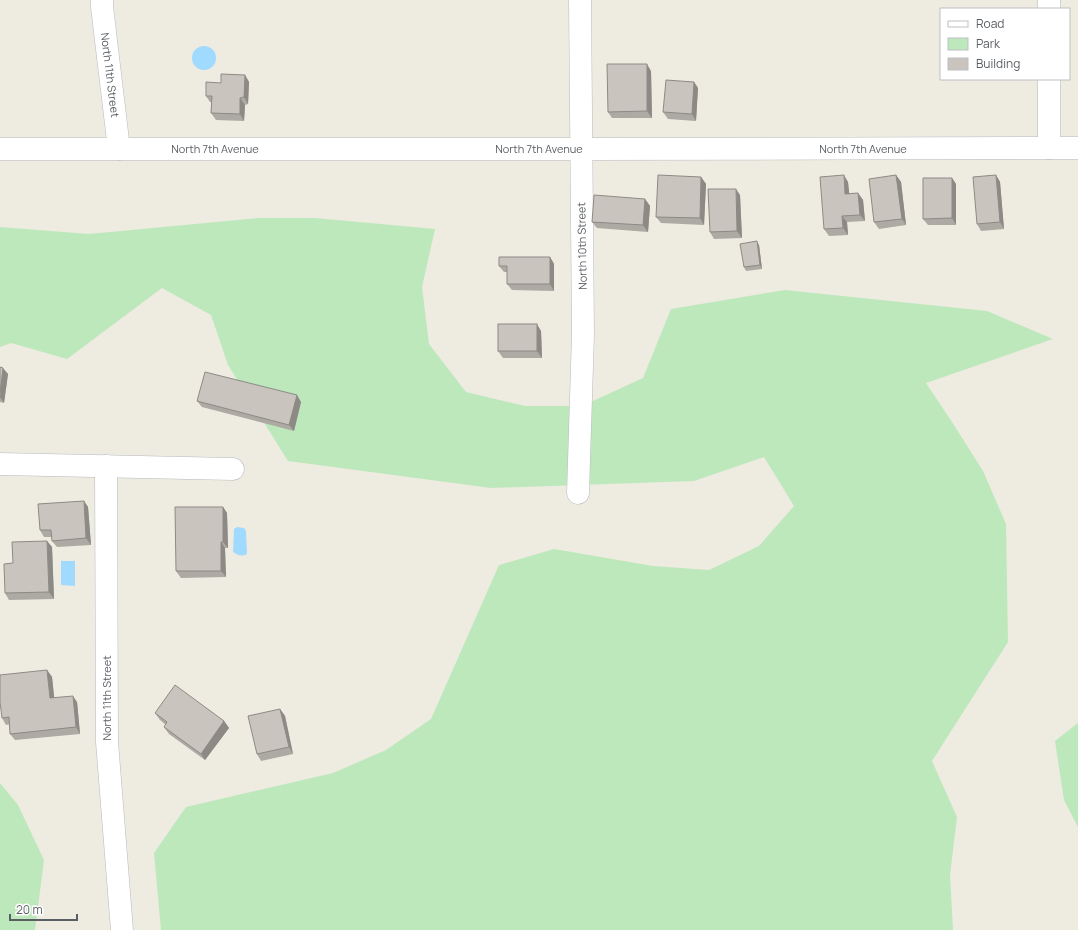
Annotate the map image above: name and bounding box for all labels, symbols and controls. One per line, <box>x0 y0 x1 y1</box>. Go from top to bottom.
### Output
legend <box>940 8 1070 80</box>
text: Road <box>976 15 1004 32</box>
street label: North 11th Street <box>98 32 123 118</box>
text: Park <box>976 35 1001 52</box>
text: Building <box>976 55 1020 72</box>
street label: North 7th Avenue <box>171 141 259 156</box>
street label: North 7th Avenue <box>495 141 583 156</box>
street label: North 7th Avenue <box>819 141 907 156</box>
street label: North 10th Street <box>573 202 590 290</box>
street label: North 11th Street <box>99 655 114 741</box>
scale bar <box>10 896 77 922</box>
text: 20 m <box>16 901 43 918</box>

